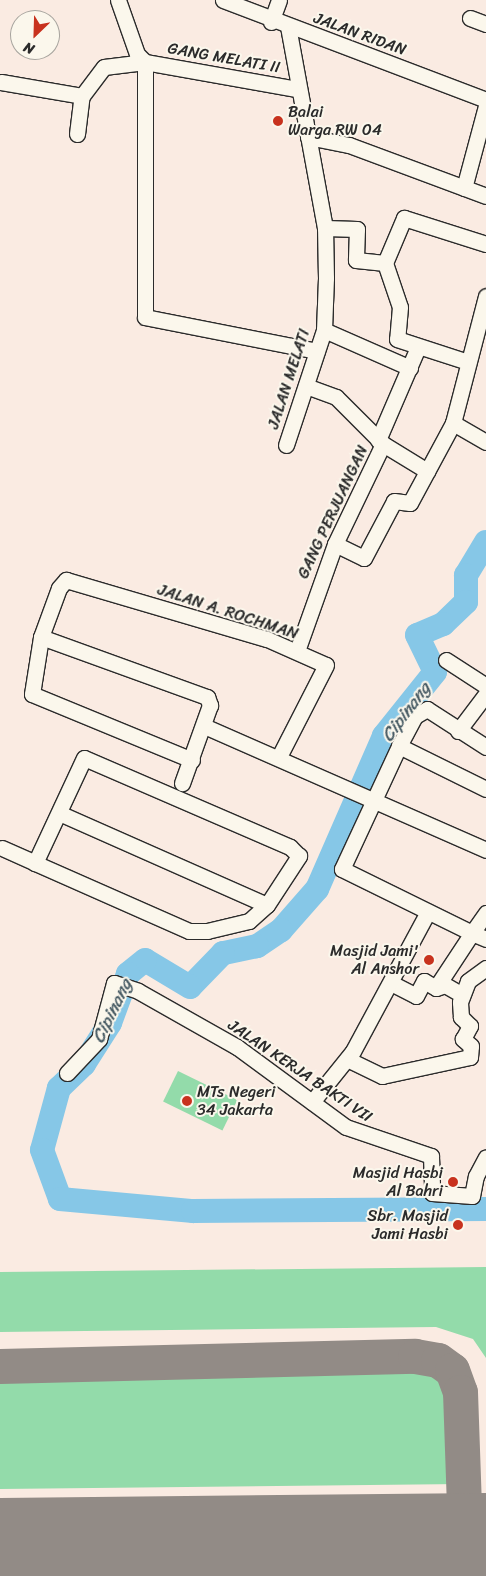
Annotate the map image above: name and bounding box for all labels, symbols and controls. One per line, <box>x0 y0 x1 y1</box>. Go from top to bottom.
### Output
street label: JALAN RIDAN <box>310 8 410 60</box>
north arrow <box>10 10 60 60</box>
text: N <box>20 35 39 62</box>
street label: GANG MELATI II <box>166 39 282 77</box>
place label: Balai Warga RW 04 <box>288 102 382 140</box>
marker: Balai Warga RW 04 <box>272 115 284 127</box>
street label: JALAN MELATI <box>264 327 314 431</box>
street label: GANG PERJUANGAN <box>294 442 372 582</box>
street label: JALAN A. ROCHMAN <box>155 580 301 644</box>
water label: Cipinang <box>377 678 435 746</box>
place label: Masjid Jami' Al Anshor <box>330 941 419 979</box>
marker: Masjid Jami' Al Anshor <box>423 954 435 966</box>
water label: Cipinang <box>87 976 137 1046</box>
street label: JALAN KERJA BAKTI VII <box>224 1016 376 1126</box>
place label: MTs Negeri 34 Jakarta <box>197 1082 275 1120</box>
marker: MTs Negeri 34 Jakarta <box>181 1095 193 1107</box>
place label: Masjid Hasbi Al Bahri <box>353 1163 443 1201</box>
marker: Masjid Hasbi Al Bahri <box>447 1176 459 1188</box>
place label: Sbr. Masjid Jami Hasbi <box>367 1206 448 1244</box>
marker: Sbr. Masjid Jami Hasbi <box>452 1219 464 1231</box>

